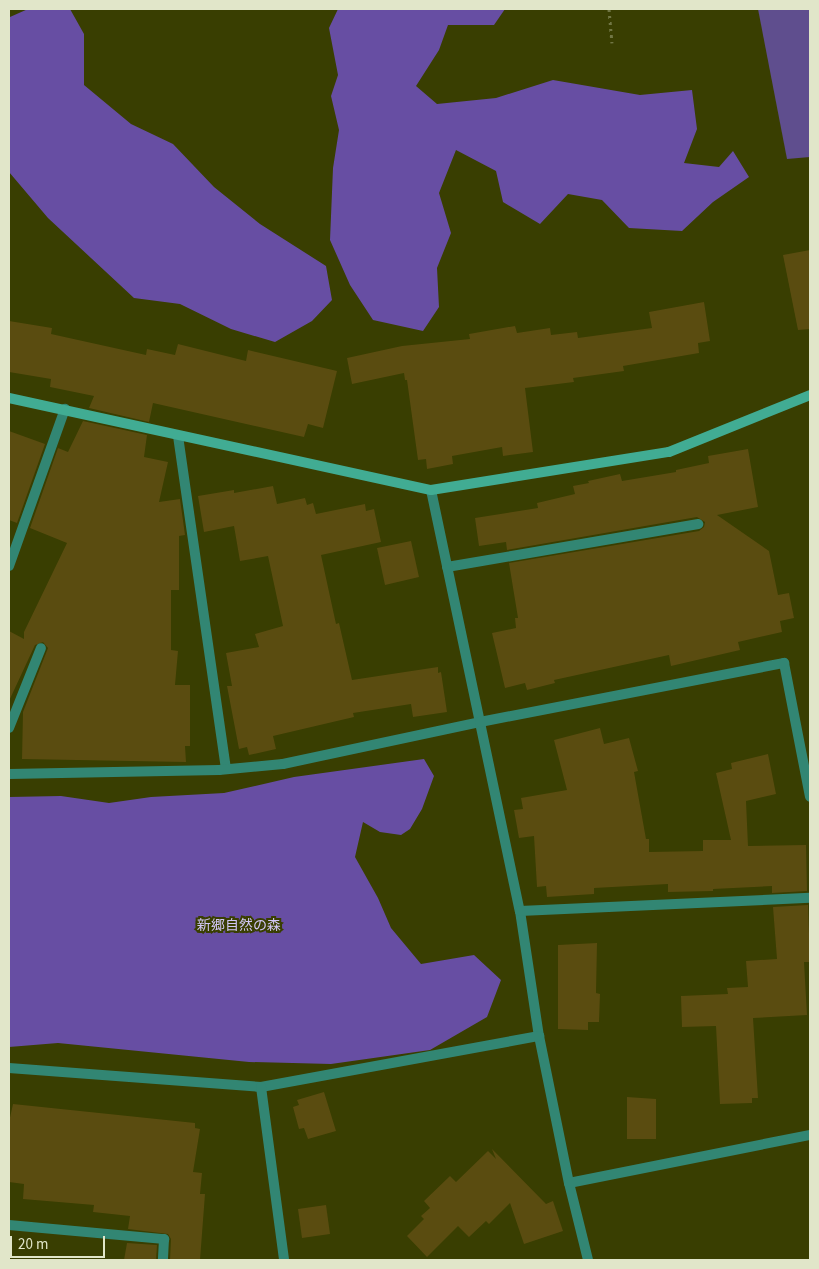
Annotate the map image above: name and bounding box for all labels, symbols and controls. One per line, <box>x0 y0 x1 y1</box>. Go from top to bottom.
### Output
park label: 新郷自然の森 <box>197 918 281 934</box>
scale bar <box>12 1226 108 1258</box>
text: 20 m <box>18 1234 48 1255</box>

